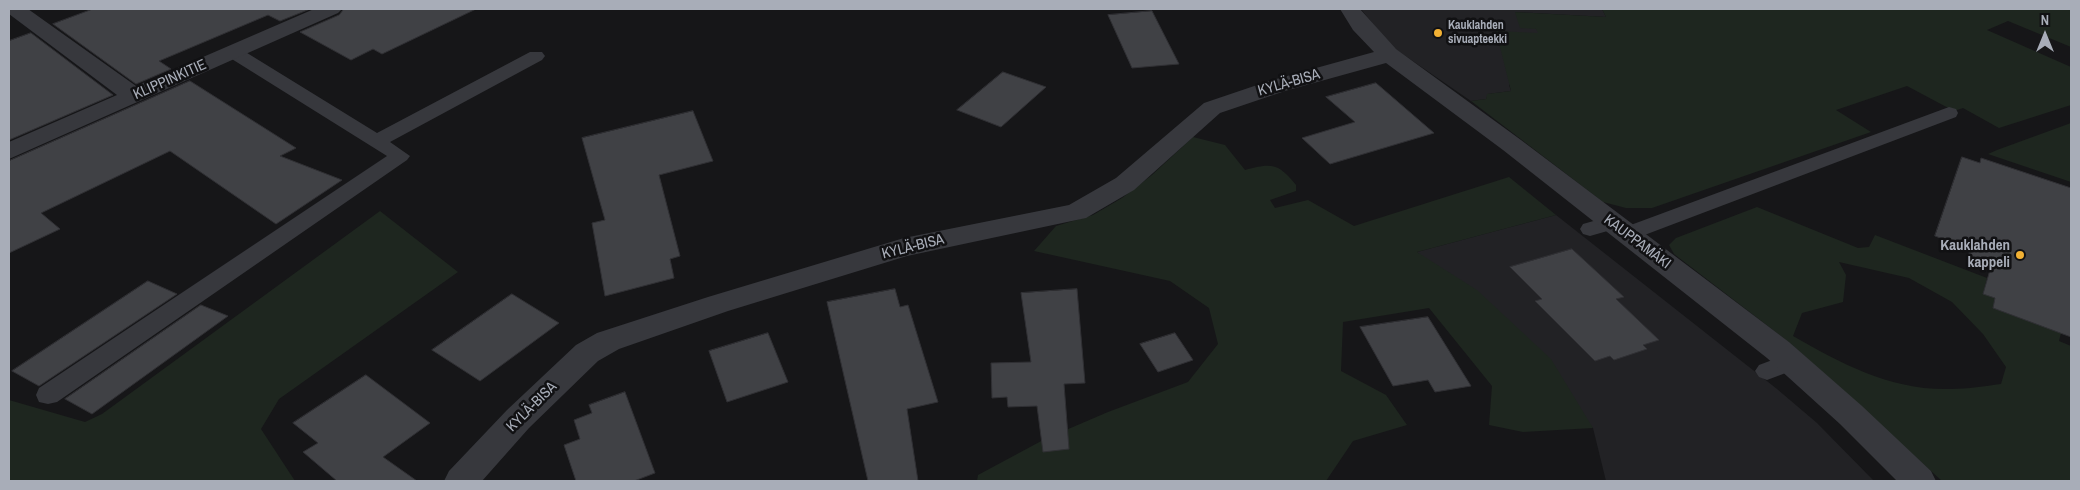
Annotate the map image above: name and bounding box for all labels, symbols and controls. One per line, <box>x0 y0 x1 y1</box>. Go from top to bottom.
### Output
north arrow <box>2020 10 2070 60</box>
text: N <box>2041 11 2049 29</box>
place label: Kauklahden sivuapteekki <box>1448 19 1507 47</box>
marker: Kauklahden sivuapteekki <box>1432 27 1444 39</box>
street label: KLIPPINKITIE <box>131 56 209 104</box>
street label: KYLÄ-BISA <box>1256 66 1322 100</box>
street label: KAUPPAMÄKI <box>1600 211 1674 273</box>
street label: KYLÄ-BISA <box>880 231 946 263</box>
place label: Kauklahden kappeli <box>1940 237 2010 272</box>
marker: Kauklahden kappeli <box>2014 249 2026 261</box>
street label: KYLÄ-BISA <box>503 378 561 436</box>

